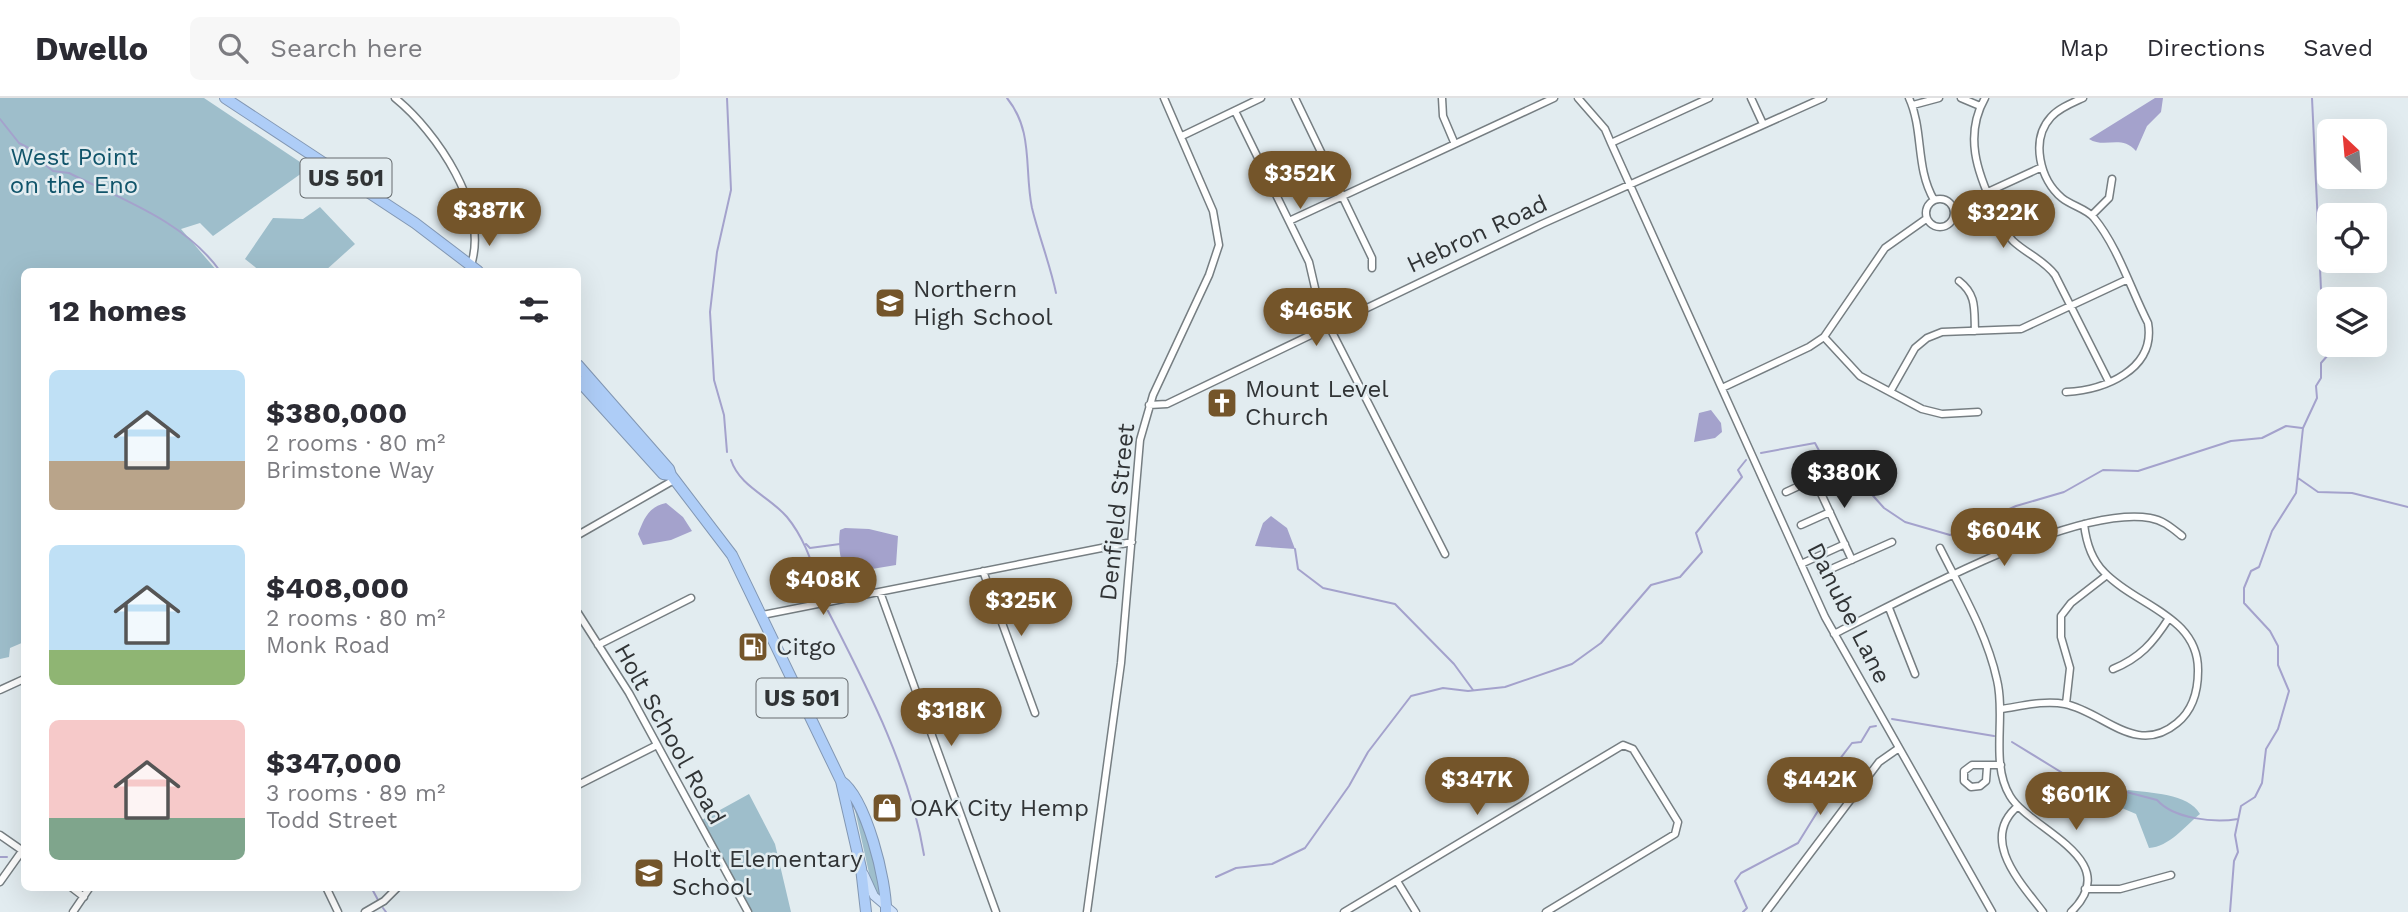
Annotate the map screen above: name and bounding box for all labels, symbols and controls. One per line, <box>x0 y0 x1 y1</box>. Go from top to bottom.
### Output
search box <box>190 17 680 80</box>
text: Dwello <box>35 29 148 68</box>
icon: search <box>214 29 252 67</box>
text: Search here <box>270 33 423 63</box>
text: Map <box>2060 34 2109 62</box>
text: Directions <box>2147 34 2265 62</box>
text: Saved <box>2303 34 2373 62</box>
north arrow <box>2317 119 2387 189</box>
map controls <box>2317 119 2387 357</box>
park label: West Point on the Eno <box>10 143 138 199</box>
pin: $352K <box>1251 152 1349 211</box>
road number: US 501 <box>300 158 392 198</box>
text: $352K <box>1264 160 1336 187</box>
pin: $387K <box>440 188 538 248</box>
street label: Hebron Road <box>1402 189 1552 279</box>
pin: $322K <box>1954 190 2052 250</box>
text: $387K <box>453 197 525 224</box>
text: $322K <box>1967 199 2039 226</box>
button: locate <box>2317 203 2387 273</box>
place label: Northern High School <box>913 275 1053 331</box>
school or university icon: Northern High School <box>873 286 907 320</box>
button: layers <box>2317 287 2387 357</box>
pin: $465K <box>1267 288 1365 348</box>
icon: filters <box>515 291 553 329</box>
text: 12 homes <box>49 293 187 328</box>
text: $465K <box>1279 297 1353 324</box>
place label: Mount Level Church <box>1245 375 1389 431</box>
church icon: Mount Level Church <box>1205 386 1239 420</box>
text: $380,000 <box>266 395 407 430</box>
icon: home <box>105 398 189 482</box>
street label: Denfield Street <box>1094 422 1140 602</box>
text: 2 rooms · 80 m² <box>266 430 445 457</box>
pin: $380K <box>1795 450 1893 510</box>
text: Brimstone Way <box>266 457 434 484</box>
text: $380K <box>1807 459 1881 486</box>
pin: $604K <box>1955 508 2053 568</box>
text: $604K <box>1967 517 2041 544</box>
street label: Danube Lane <box>1802 538 1896 688</box>
pin: $408K <box>774 558 872 617</box>
text: $408K <box>786 566 860 593</box>
text: $408,000 <box>266 570 409 605</box>
icon: home <box>105 573 189 657</box>
pin: $325K <box>972 578 1070 638</box>
text: $325K <box>985 587 1057 614</box>
text: 2 rooms · 80 m² <box>266 605 445 632</box>
fuel station icon: Citgo <box>736 630 770 664</box>
text: Monk Road <box>266 632 390 659</box>
place label: Citgo <box>776 633 836 661</box>
street label: Holt School Road <box>609 639 731 829</box>
road number: US 501 <box>756 678 848 718</box>
pin: $318K <box>902 688 1000 748</box>
text: $318K <box>917 697 985 724</box>
text: $347,000 <box>266 745 402 780</box>
icon: home <box>105 748 189 832</box>
pin: $347K <box>1428 758 1526 817</box>
pin: $442K <box>1771 758 1869 817</box>
text: $347K <box>1441 766 1513 793</box>
text: $442K <box>1783 766 1857 793</box>
pin: $601K <box>2027 772 2125 832</box>
text: 3 rooms · 89 m² <box>266 780 445 807</box>
text: $601K <box>2041 781 2111 808</box>
shop icon: OAK City Hemp <box>870 791 904 825</box>
place label: OAK City Hemp <box>910 794 1089 822</box>
text: Todd Street <box>266 807 397 834</box>
place label: Holt Elementary School <box>672 845 863 901</box>
school or university icon: Holt Elementary School <box>632 856 666 890</box>

